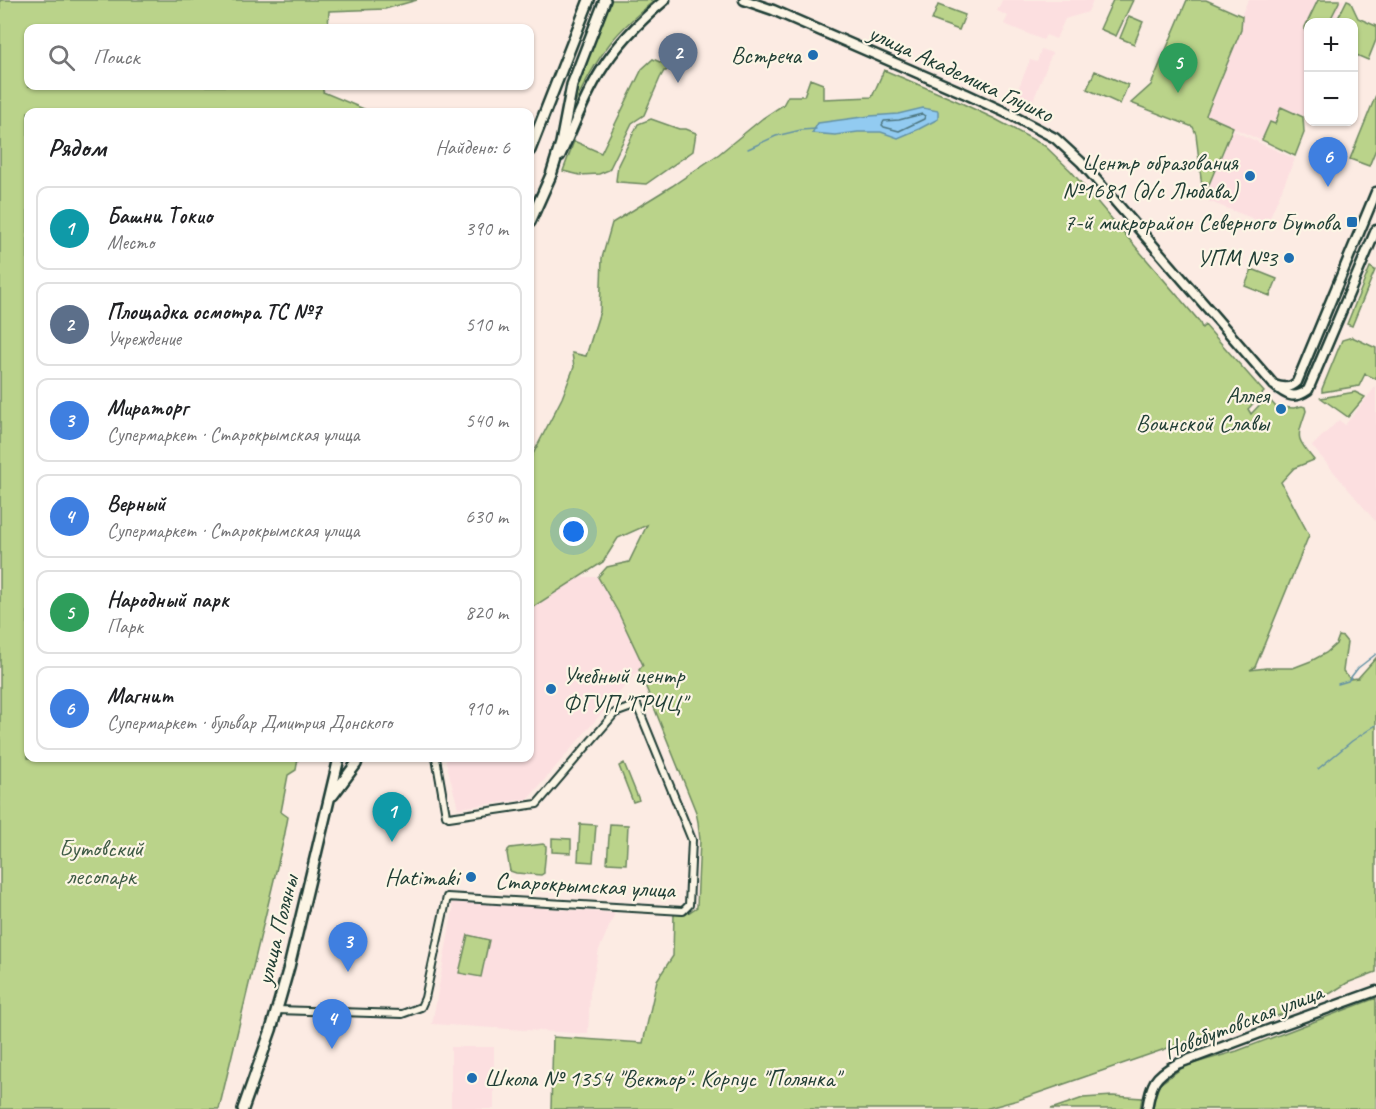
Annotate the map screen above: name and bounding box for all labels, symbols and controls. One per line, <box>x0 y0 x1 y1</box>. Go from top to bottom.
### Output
street label: улица Академика Глушко <box>862 16 1059 130</box>
map controls <box>1304 18 1358 126</box>
button: + <box>1304 18 1358 72</box>
search box <box>24 24 534 90</box>
pin: 2 <box>658 34 698 83</box>
place label: Встреча <box>731 40 802 70</box>
icon: search <box>45 41 78 74</box>
text: Поиск <box>93 43 139 71</box>
pin: 5 <box>1158 44 1198 93</box>
marker: Встреча <box>806 48 820 62</box>
button: − <box>1304 72 1358 126</box>
text: Рядом <box>48 131 106 164</box>
text: Найдено: 6 <box>435 135 510 160</box>
pin: 6 <box>1308 138 1348 187</box>
place label: Центр образования №1681 (д/с Любава) <box>1062 147 1239 205</box>
marker: Центр образования №1681 (д/с Любава) <box>1243 169 1257 183</box>
text: Башни Токио <box>107 202 212 230</box>
place label: 7-й микрорайон Северного Бутова <box>1064 207 1341 237</box>
marker: 7-й микрорайон Северного Бутова <box>1345 215 1359 229</box>
text: 1 <box>65 216 74 241</box>
text: 390 m <box>465 216 508 241</box>
text: Место <box>107 230 154 255</box>
place label: УПМ №3 <box>1197 243 1279 273</box>
marker: УПМ №3 <box>1282 251 1296 265</box>
text: Площадка осмотра ТС №7 <box>107 298 321 326</box>
text: 2 <box>65 312 74 337</box>
text: 510 m <box>465 312 508 337</box>
text: Учреждение <box>107 326 181 351</box>
place label: Аллея Воинской Славы <box>1136 380 1271 438</box>
text: Мираторг <box>107 394 188 422</box>
marker: Аллея Воинской Славы <box>1274 402 1288 416</box>
text: 3 <box>65 408 74 433</box>
text: 540 m <box>465 408 508 433</box>
text: Супермаркет · Старокрымская улица <box>107 422 360 447</box>
text: Верный <box>107 490 165 518</box>
text: 4 <box>65 504 74 529</box>
text: 630 m <box>465 504 508 529</box>
your location <box>559 517 588 546</box>
text: Супермаркет · Старокрымская улица <box>107 518 360 543</box>
text: Народный парк <box>107 586 229 614</box>
text: 5 <box>65 600 74 625</box>
text: 820 m <box>465 600 508 625</box>
text: Парк <box>107 614 143 639</box>
place label: Учебный центр ФГУП "ГРЧЦ" <box>563 660 691 718</box>
text: Магнит <box>107 682 173 710</box>
marker: Учебный центр ФГУП "ГРЧЦ" <box>544 682 558 696</box>
text: 6 <box>65 696 74 721</box>
text: 910 m <box>465 696 508 721</box>
text: Супермаркет · бульвар Дмитрия Донского <box>107 710 392 735</box>
pin: 1 <box>372 792 412 842</box>
park label: Бутовский лесопарк <box>59 833 145 891</box>
place label: Hatimaki <box>385 862 462 892</box>
street label: Старокрымская улица <box>494 865 677 905</box>
street label: улица Поляны <box>248 870 306 990</box>
marker: Hatimaki <box>464 870 478 884</box>
pin: 3 <box>328 922 368 972</box>
street label: Новобутовская улица <box>1159 976 1329 1065</box>
pin: 4 <box>312 1000 352 1049</box>
place label: Школа № 1354 "Вектор". Корпус "Полянка" <box>484 1063 845 1093</box>
marker: Школа № 1354 "Вектор". Корпус "Полянка" <box>465 1071 479 1085</box>

